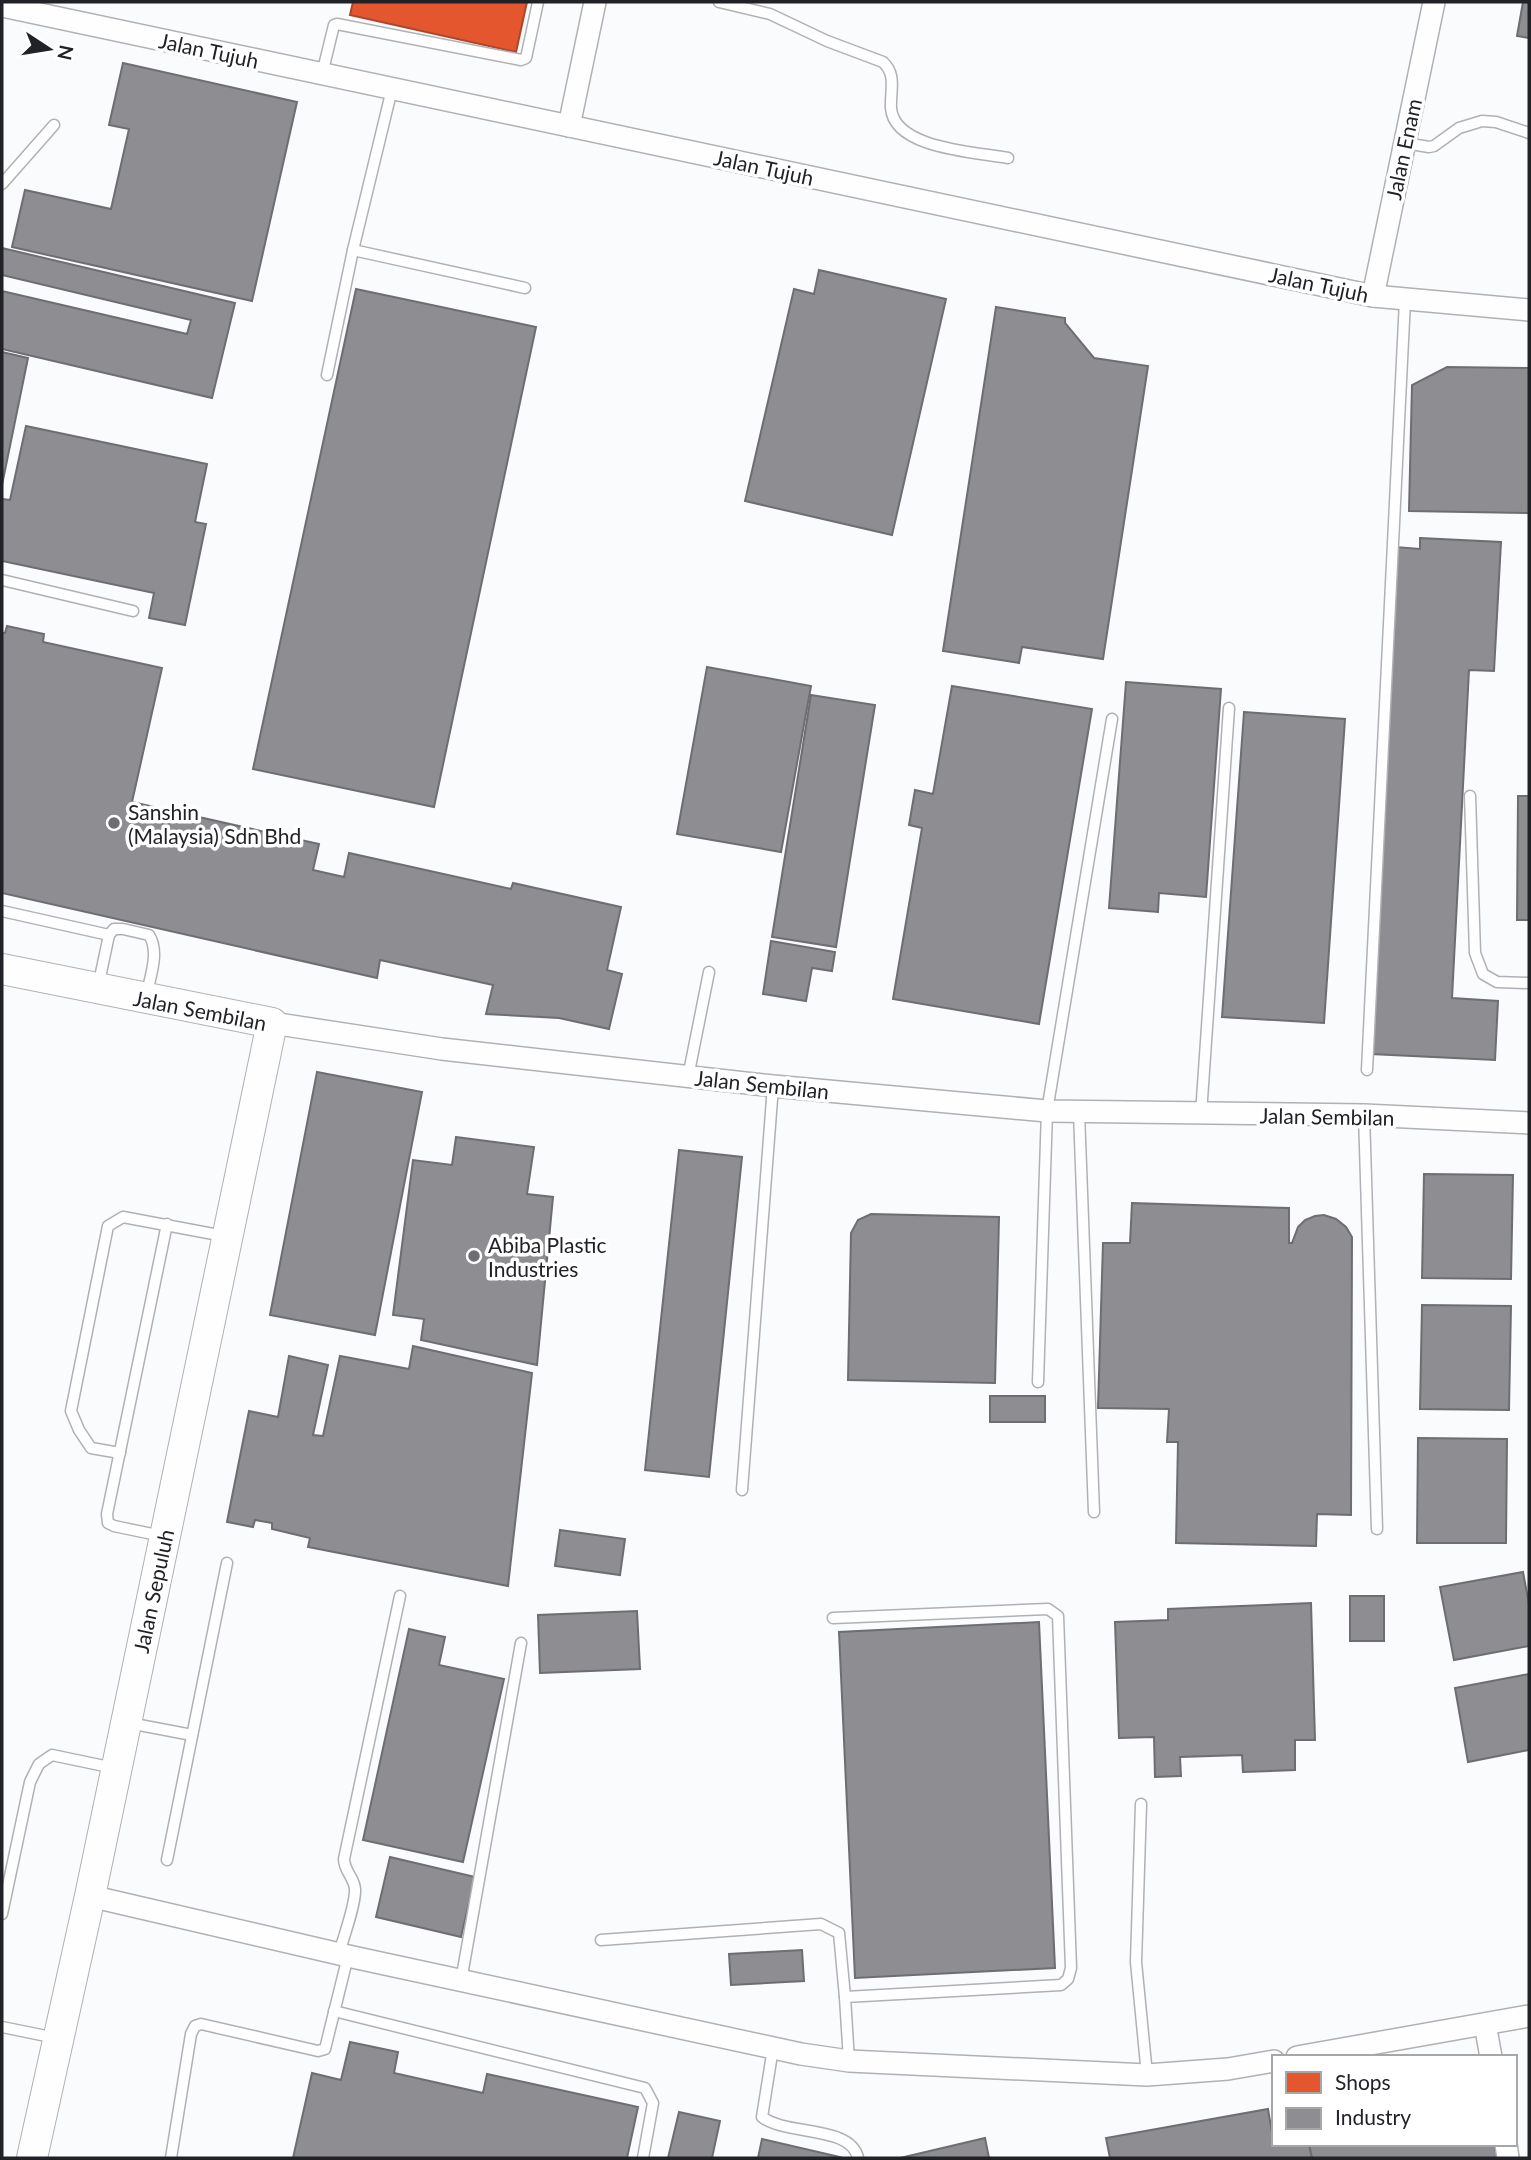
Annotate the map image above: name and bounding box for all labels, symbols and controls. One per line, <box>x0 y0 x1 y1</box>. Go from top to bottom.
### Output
north arrow <box>14 14 84 84</box>
street label: Jalan Tujuh <box>157 27 261 73</box>
text: N <box>53 43 79 62</box>
street label: Jalan Enam <box>1380 96 1426 202</box>
street label: Jalan Tujuh <box>712 144 816 190</box>
street label: Jalan Tujuh <box>1267 261 1371 307</box>
place label: Sanshin (Malaysia) Sdn Bhd <box>128 799 301 848</box>
marker: Sanshin (Malaysia) Sdn Bhd <box>106 815 122 831</box>
street label: Jalan Sembilan <box>131 985 269 1035</box>
street label: Jalan Sembilan <box>694 1065 830 1103</box>
street label: Jalan Sembilan <box>1259 1102 1395 1130</box>
place label: Abiba Plastic Industries <box>488 1232 607 1281</box>
marker: Abiba Plastic Industries <box>466 1248 482 1264</box>
street label: Jalan Sepuluh <box>128 1527 178 1655</box>
legend <box>1272 2055 1517 2146</box>
text: Shops <box>1335 2069 1391 2094</box>
text: Industry <box>1335 2104 1411 2129</box>

